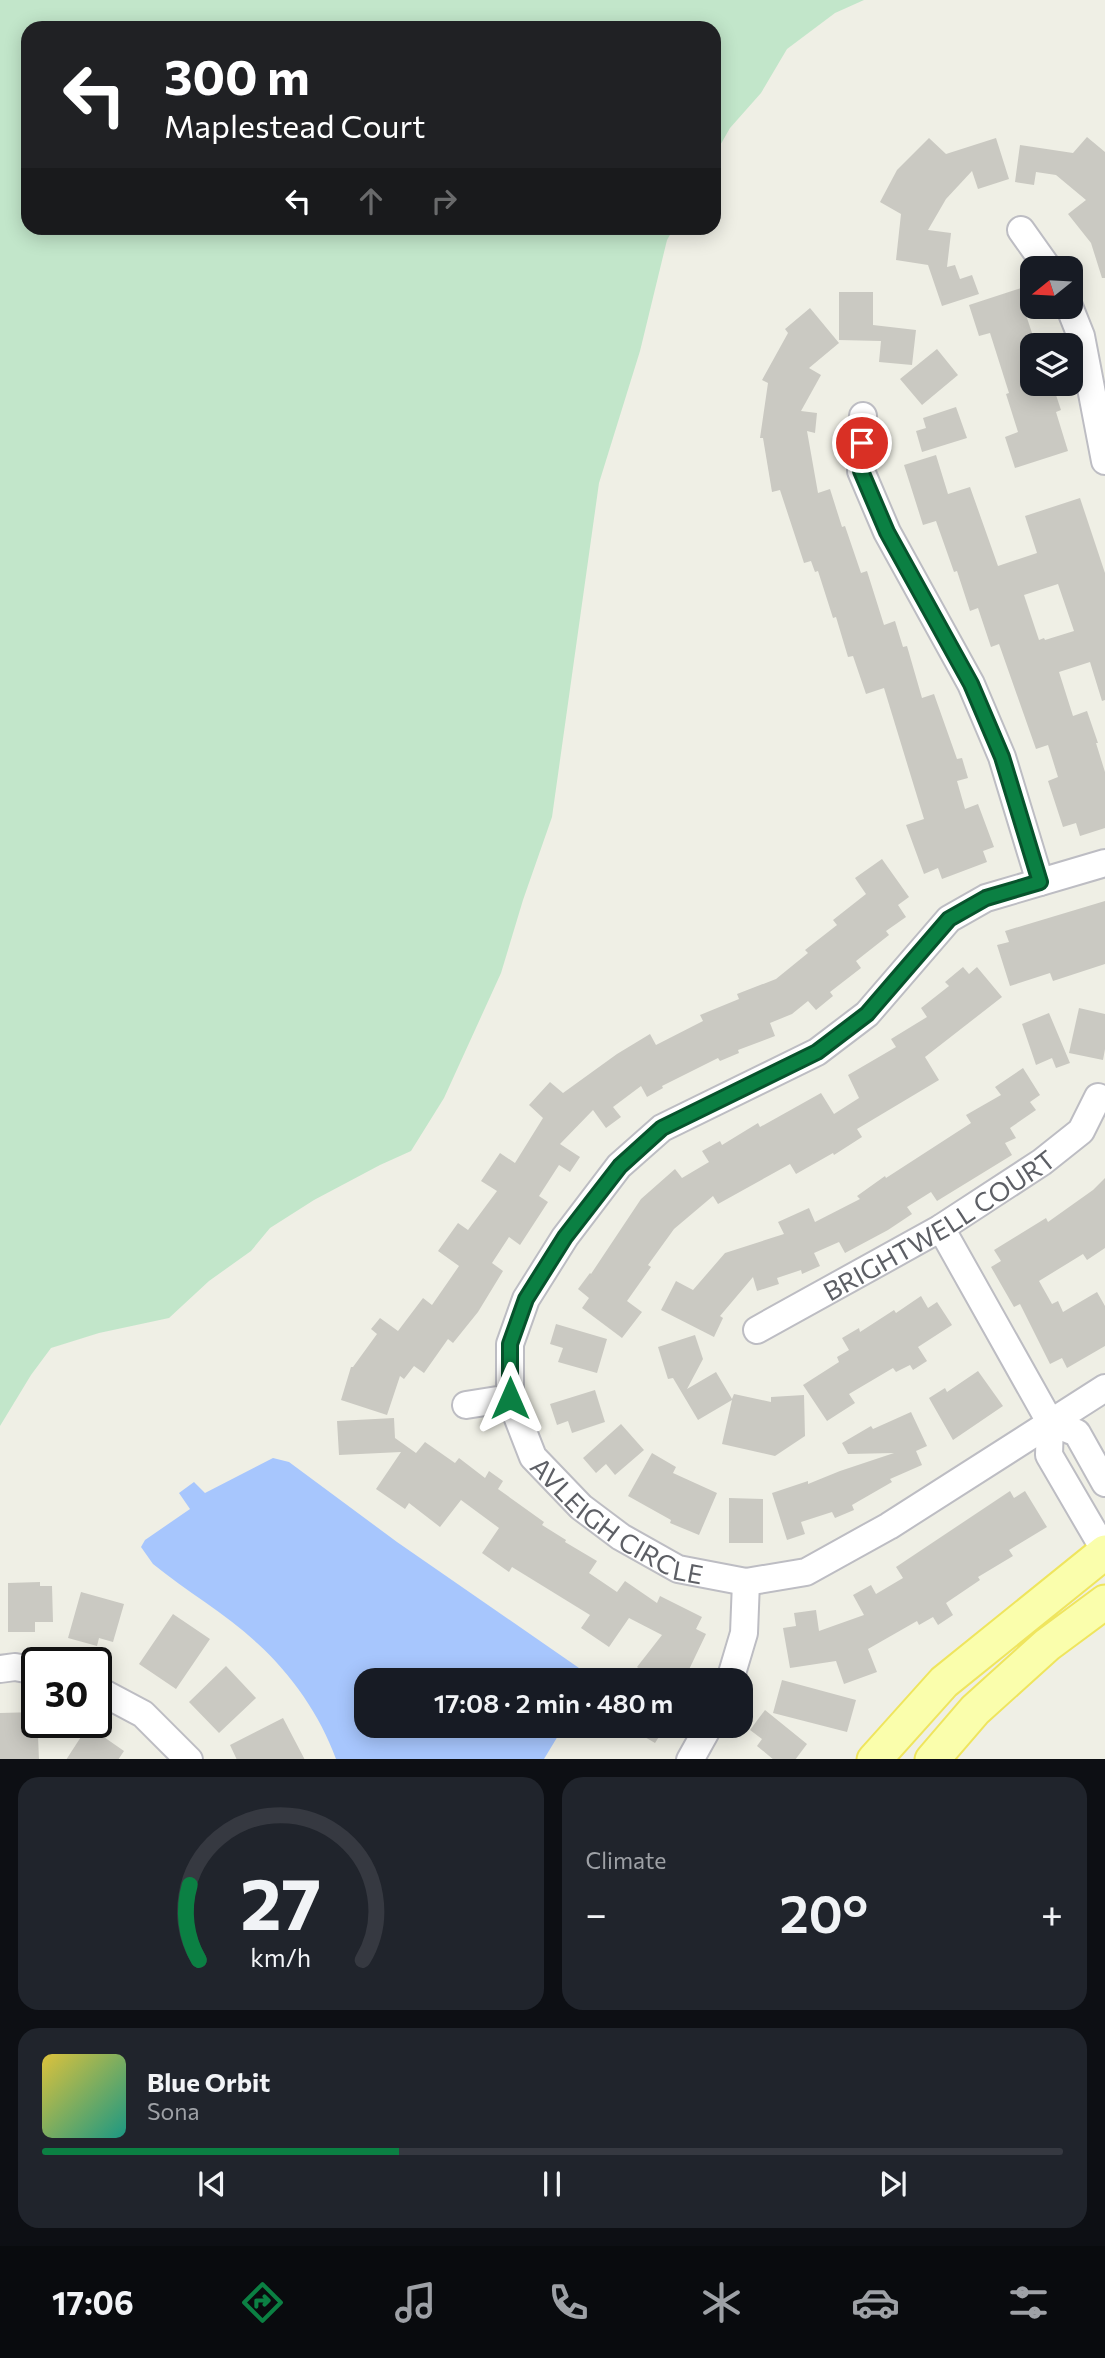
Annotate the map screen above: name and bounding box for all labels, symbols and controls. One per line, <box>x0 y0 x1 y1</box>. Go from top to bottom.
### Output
text: 300 m <box>164 45 310 105</box>
icon: left <box>49 49 140 140</box>
text: Maplestead Court <box>164 105 425 145</box>
icon: left <box>279 182 317 220</box>
icon: ahead <box>352 182 390 220</box>
icon: right <box>425 182 463 220</box>
north arrow <box>1020 256 1083 318</box>
map controls <box>1020 256 1083 396</box>
button: layers <box>1020 333 1083 396</box>
pin <box>832 413 892 473</box>
icon: arrive <box>843 424 881 462</box>
street label: BRIGHTWELL COURT <box>817 1143 1061 1306</box>
position arrow <box>473 1361 547 1435</box>
street label: AVLEIGH CIRCLE <box>525 1450 706 1589</box>
speed limit sign: 30 <box>21 1647 112 1738</box>
text: 17:08 · 2 min · 480 m <box>434 1687 673 1718</box>
text: Climate <box>586 1846 667 1874</box>
text: 27 <box>240 1856 321 1945</box>
text: 20° <box>779 1880 868 1944</box>
text: − <box>586 1889 607 1936</box>
text: + <box>1041 1889 1063 1936</box>
text: km/h <box>250 1941 311 1971</box>
text: Blue Orbit <box>147 2066 270 2097</box>
text: Sona <box>147 2097 199 2125</box>
icon: previous <box>193 2165 231 2203</box>
icon: pause <box>533 2165 571 2203</box>
icon: next <box>874 2165 912 2203</box>
icon: directions <box>238 2278 287 2327</box>
icon: music <box>391 2278 440 2327</box>
icon: phone <box>544 2278 593 2327</box>
icon: climate <box>697 2278 746 2327</box>
icon: car <box>851 2278 900 2327</box>
icon: filters <box>1004 2278 1053 2327</box>
text: 17:06 <box>52 2282 134 2322</box>

